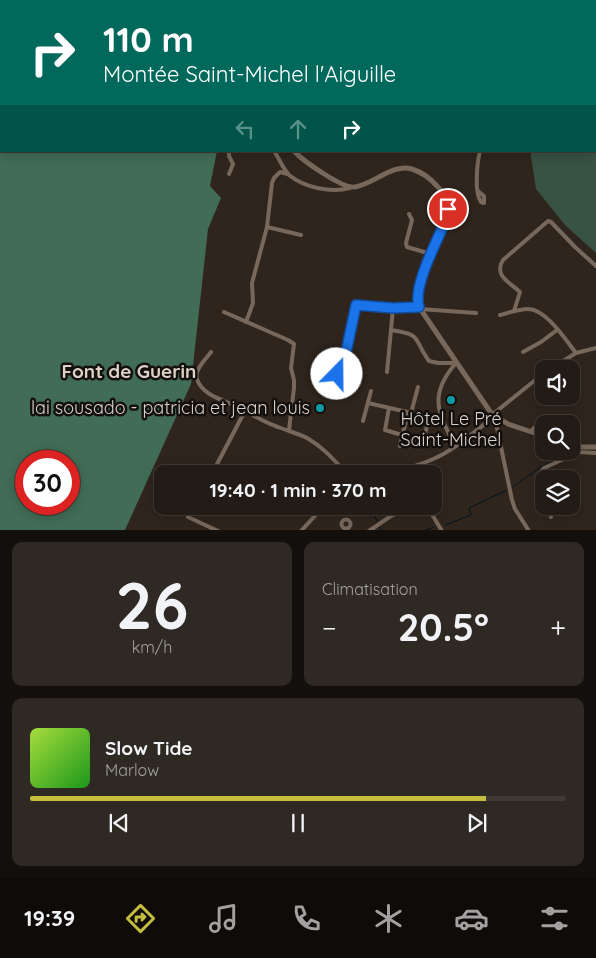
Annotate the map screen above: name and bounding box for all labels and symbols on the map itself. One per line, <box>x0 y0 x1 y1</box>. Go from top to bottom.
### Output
pin <box>427 188 469 230</box>
position arrow <box>310 347 362 399</box>
district label: Font de Guerin <box>62 359 196 383</box>
marker: Hôtel Le Pré Saint-Michel <box>445 394 457 406</box>
place label: lai sousado - patricia et jean louis <box>31 396 310 419</box>
marker: lai sousado - patricia et jean louis <box>314 402 326 414</box>
place label: Hôtel Le Pré Saint-Michel <box>400 407 502 451</box>
speed limit sign: 30 <box>15 450 80 515</box>

